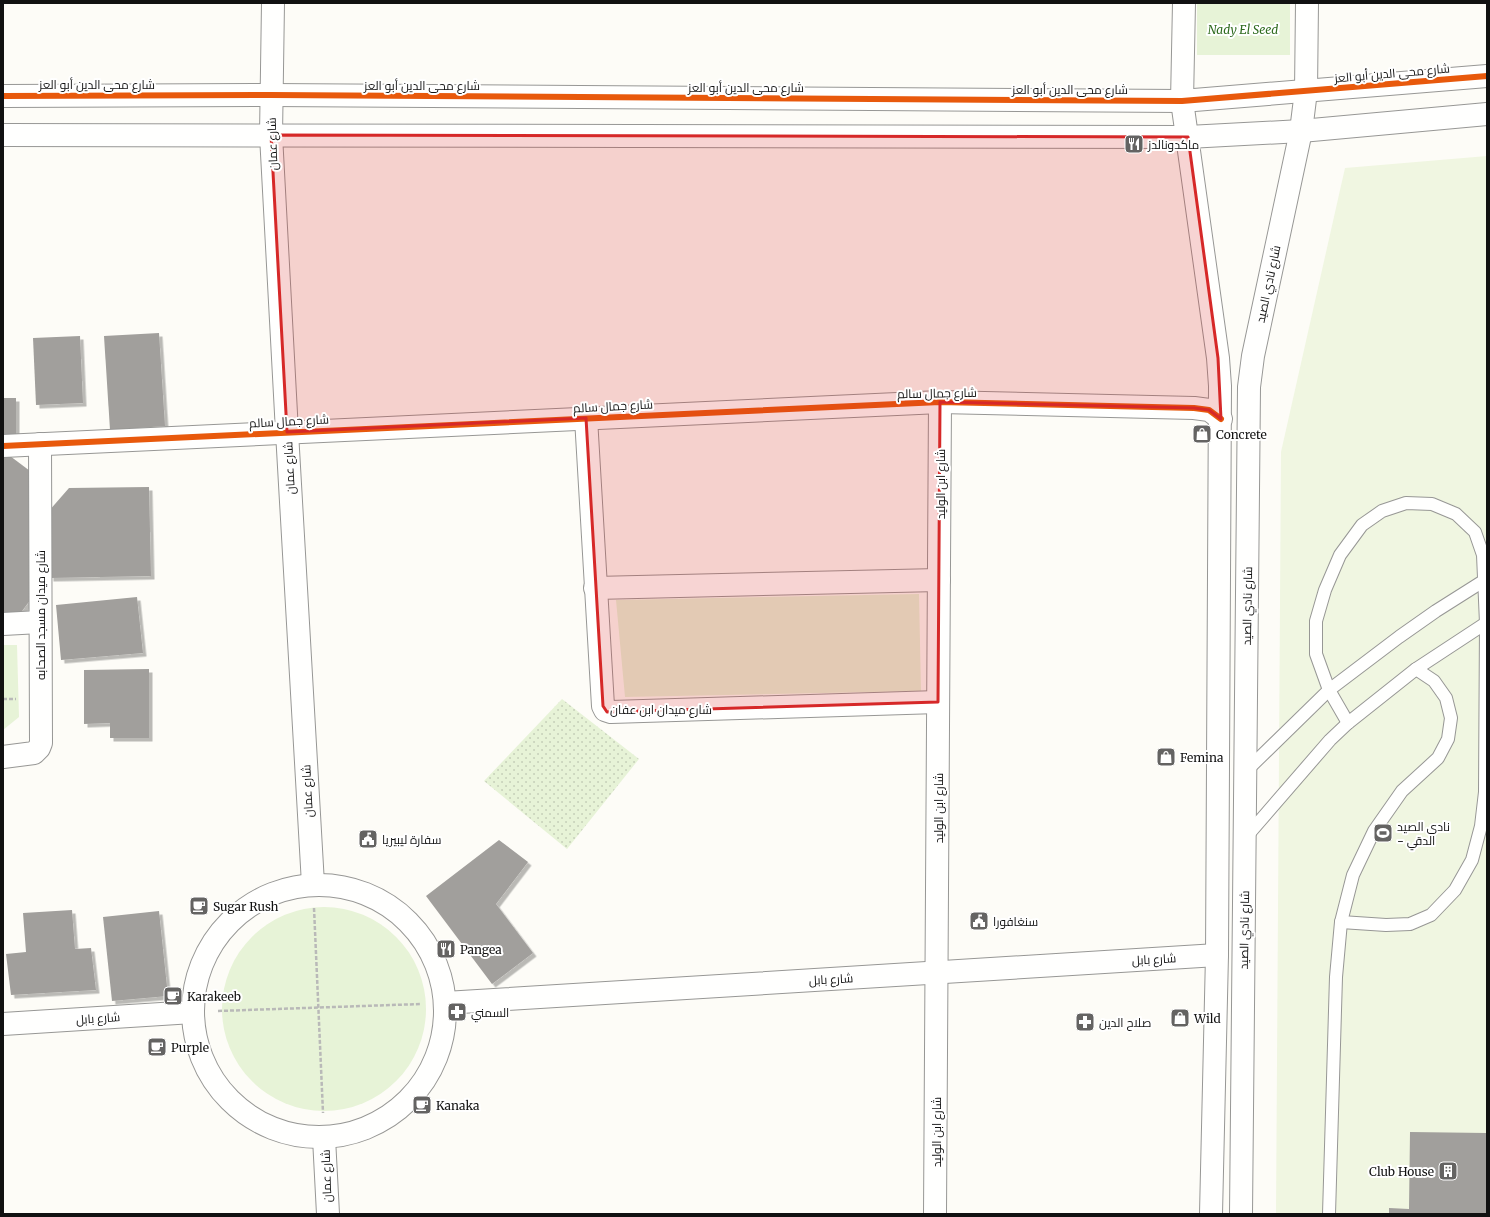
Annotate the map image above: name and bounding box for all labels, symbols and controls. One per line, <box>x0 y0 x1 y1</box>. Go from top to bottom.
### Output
park label: Nady El Seed <box>1208 22 1278 37</box>
street label: شارع محى الدين أبو العز <box>1333 60 1451 87</box>
street label: شارع محى الدين أبو العز <box>38 77 155 93</box>
street label: شارع محى الدين أبو العز <box>363 78 480 94</box>
street label: شارع محى الدين أبو العز <box>687 80 804 96</box>
street label: شارع محى الدين أبو العز <box>1011 82 1128 98</box>
street label: شارع عمان <box>264 117 281 171</box>
restaurant icon: ماكدونالدز <box>1123 133 1145 155</box>
place label: ماكدونالدز <box>1147 137 1199 152</box>
street label: شارع نادي الصيد <box>1252 244 1286 325</box>
street label: شارع جمال سالم <box>897 385 977 402</box>
street label: شارع جمال سالم <box>573 396 653 417</box>
street label: شارع جمال سالم <box>249 411 329 432</box>
shop icon: Concrete <box>1191 423 1213 445</box>
place label: Concrete <box>1216 427 1267 442</box>
street label: شارع عمان <box>280 441 299 495</box>
street label: شارع ابن الوليد <box>933 449 949 519</box>
street label: شارع ميدان مسجد الصحابه <box>33 550 49 680</box>
street label: شارع نادي الصيد <box>1239 566 1258 646</box>
street label: شارع ميدان ابن عفان <box>610 702 712 718</box>
shop icon: Femina <box>1155 746 1177 768</box>
place label: Femina <box>1180 750 1224 765</box>
street label: شارع عمان <box>298 764 317 818</box>
street label: شارع ابن الوليد <box>931 773 947 843</box>
place label: نادي الصيد - الدقي <box>1397 819 1450 851</box>
sports icon: نادي الصيد - الدقي <box>1372 822 1394 844</box>
public building icon: سفارة ليبيريا <box>357 828 379 850</box>
place label: سفارة ليبيريا <box>382 832 441 847</box>
street label: شارع نادي الصيد <box>1236 890 1255 970</box>
cafe icon: Sugar Rush <box>188 895 210 917</box>
place label: Sugar Rush <box>213 899 279 914</box>
public building icon: سنغافورا <box>968 910 990 932</box>
place label: سنغافورا <box>993 914 1038 929</box>
restaurant icon: Pangea <box>435 938 457 960</box>
place label: Pangea <box>460 942 502 957</box>
street label: شارع بابل <box>1131 950 1177 969</box>
street label: شارع بابل <box>808 970 854 989</box>
cafe icon: Karakeeb <box>162 985 184 1007</box>
place label: Karakeeb <box>187 989 241 1004</box>
pharmacy icon: السمني <box>446 1001 468 1023</box>
place label: السمني <box>471 1005 509 1023</box>
shop icon: Wild <box>1169 1007 1191 1029</box>
street label: شارع بابل <box>75 1009 121 1028</box>
pharmacy icon: صلاح الدين <box>1074 1011 1096 1033</box>
place label: Wild <box>1193 1011 1221 1026</box>
place label: صلاح الدين <box>1099 1015 1151 1031</box>
cafe icon: Purple <box>146 1036 168 1058</box>
place label: Purple <box>171 1040 209 1055</box>
cafe icon: Kanaka <box>411 1094 433 1116</box>
street label: شارع ابن الوليد <box>929 1097 945 1167</box>
place label: Kanaka <box>436 1098 480 1113</box>
street label: شارع عمان <box>318 1149 335 1203</box>
building icon: Club House <box>1437 1160 1459 1182</box>
place label: Club House <box>1369 1164 1434 1179</box>

